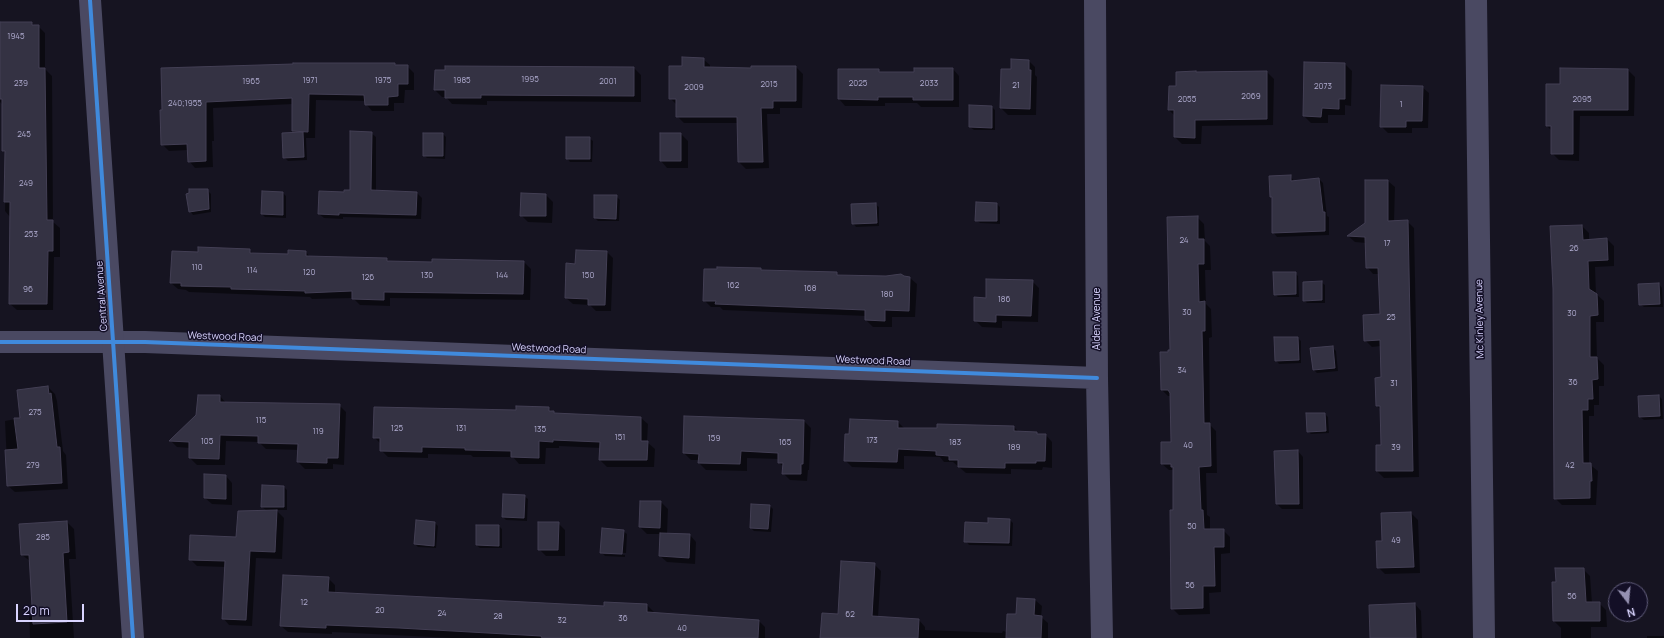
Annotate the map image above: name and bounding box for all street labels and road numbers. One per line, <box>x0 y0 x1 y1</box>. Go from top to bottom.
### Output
street label: Central Avenue <box>94 261 110 331</box>
street label: Mc Kinley Avenue <box>1473 279 1487 359</box>
street label: Alden Avenue <box>1091 288 1103 350</box>
street label: Westwood Road <box>187 330 263 344</box>
street label: Westwood Road <box>511 342 587 356</box>
street label: Westwood Road <box>835 354 911 368</box>

